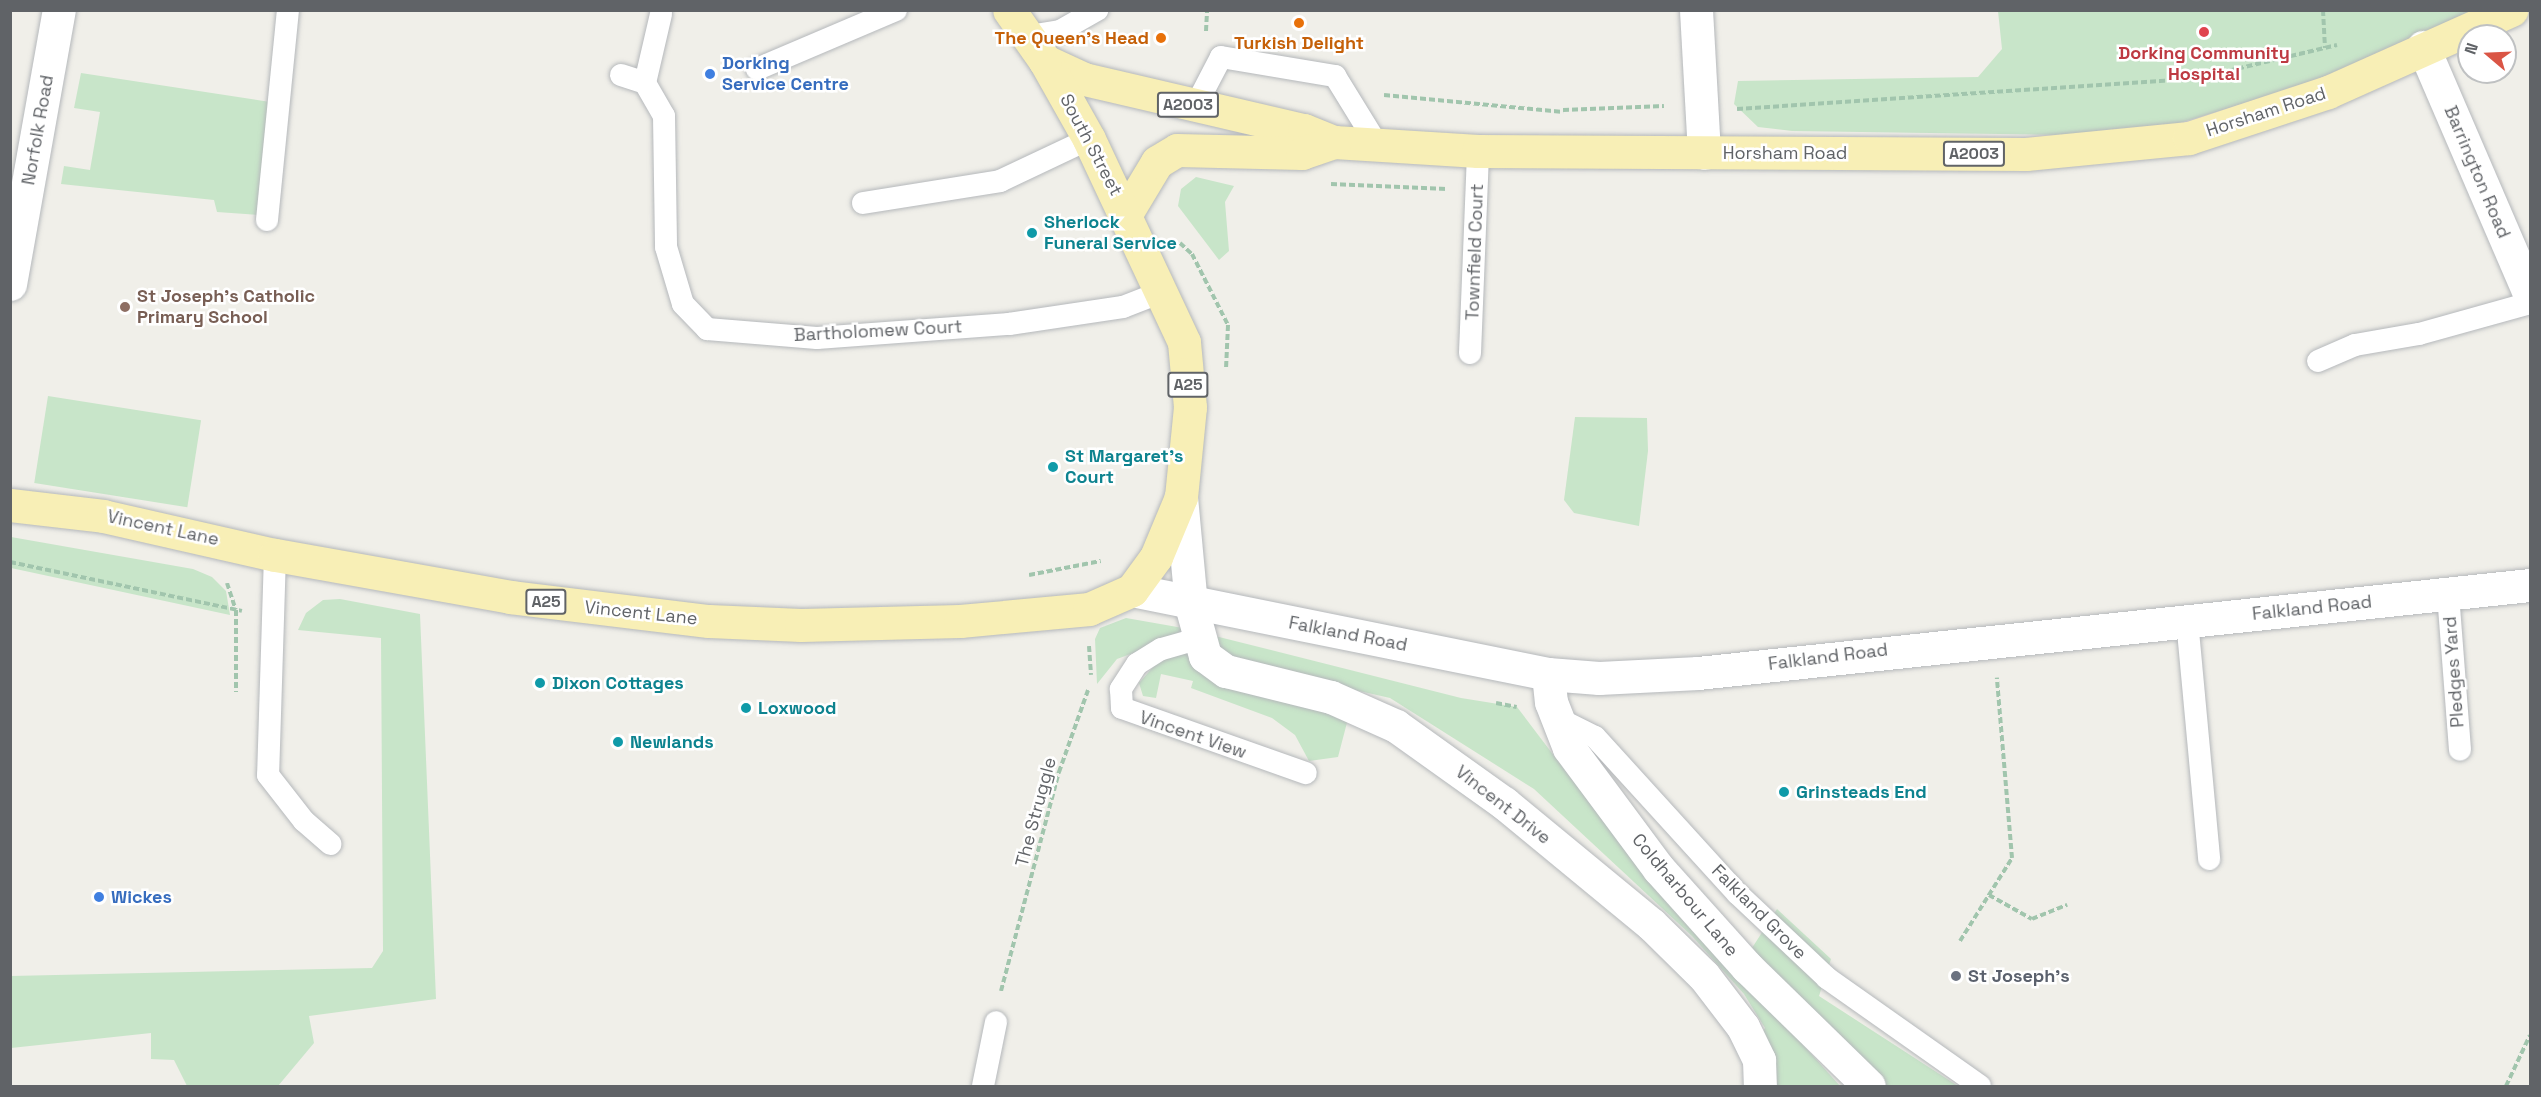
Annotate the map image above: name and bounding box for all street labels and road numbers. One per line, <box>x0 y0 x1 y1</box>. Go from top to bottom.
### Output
street label: Norfolk Road <box>18 73 58 187</box>
street label: Horsham Road <box>2203 82 2329 142</box>
street label: South Street <box>1055 90 1127 200</box>
road number: A2003 <box>1156 92 1220 118</box>
street label: Barrington Road <box>2439 103 2515 241</box>
road number: A2003 <box>1942 141 2006 167</box>
street label: Horsham Road <box>1723 142 1847 164</box>
street label: Townfield Court <box>1462 183 1488 321</box>
street label: Bartholomew Court <box>793 316 963 346</box>
road number: A25 <box>1167 372 1209 398</box>
street label: Vincent Lane <box>105 506 221 550</box>
road number: A25 <box>525 589 567 615</box>
street label: Falkland Road <box>2251 591 2373 625</box>
street label: Vincent Lane <box>583 596 699 630</box>
street label: Falkland Road <box>1287 612 1409 656</box>
street label: Pledges Yard <box>2439 616 2469 728</box>
street label: Falkland Road <box>1767 639 1889 675</box>
street label: Vincent View <box>1136 707 1250 763</box>
street label: The Struggle <box>1011 755 1061 869</box>
street label: Vincent Drive <box>1451 761 1555 849</box>
street label: Coldharbour Lane <box>1627 829 1743 961</box>
street label: Falkland Grove <box>1707 860 1811 964</box>

